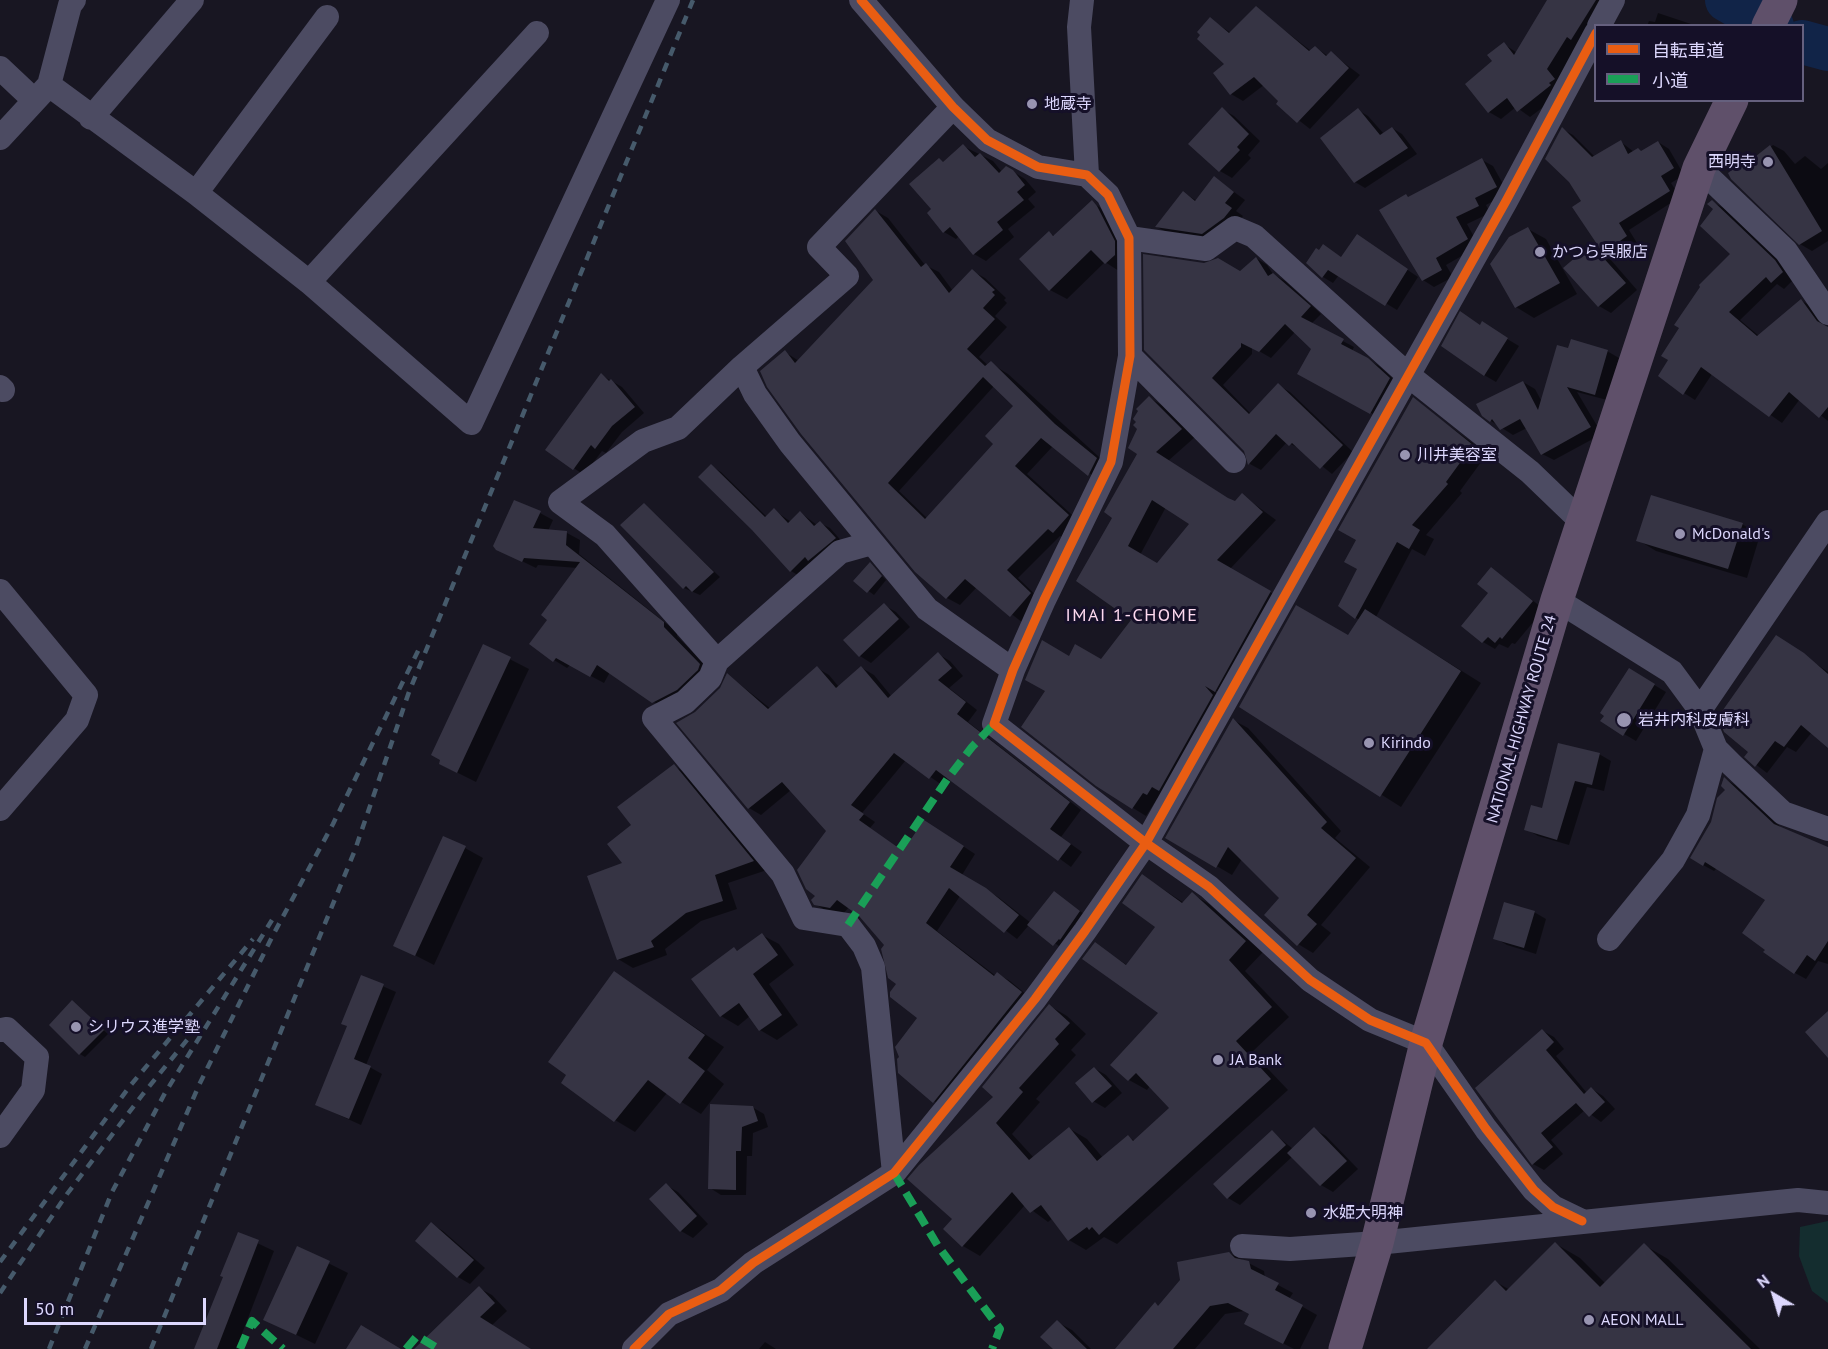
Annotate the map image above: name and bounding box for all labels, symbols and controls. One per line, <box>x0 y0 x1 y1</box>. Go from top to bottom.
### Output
legend <box>1594 24 1804 102</box>
text: 自転車道 <box>1652 39 1724 62</box>
text: 小道 <box>1652 69 1688 92</box>
place label: 地蔵寺 <box>1044 94 1092 114</box>
marker: 地蔵寺 <box>1025 97 1039 111</box>
place label: 西明寺 <box>1708 152 1756 172</box>
marker: 西明寺 <box>1761 155 1775 169</box>
place label: かつら呉服店 <box>1552 242 1648 262</box>
marker: かつら呉服店 <box>1533 245 1547 259</box>
place label: 川井美容室 <box>1417 445 1497 465</box>
marker: 川井美容室 <box>1398 448 1412 462</box>
place label: McDonald's <box>1692 524 1770 544</box>
marker: McDonald's <box>1673 527 1687 541</box>
district label: IMAI 1-CHOME <box>1066 605 1198 627</box>
street label: NATIONAL HIGHWAY ROUTE 24 <box>1483 613 1561 825</box>
place label: 岩井内科皮膚科 <box>1638 710 1750 730</box>
marker: 岩井内科皮膚科 <box>1615 711 1633 729</box>
place label: Kirindo <box>1381 733 1431 753</box>
marker: Kirindo <box>1362 736 1376 750</box>
place label: シリウス進学塾 <box>88 1017 200 1037</box>
marker: シリウス進学塾 <box>69 1020 83 1034</box>
place label: JA Bank <box>1230 1050 1282 1070</box>
marker: JA Bank <box>1211 1053 1225 1067</box>
place label: 水姫大明神 <box>1323 1203 1403 1223</box>
marker: 水姫大明神 <box>1304 1206 1318 1220</box>
north arrow <box>1744 1265 1804 1325</box>
text: N <box>1753 1270 1773 1292</box>
scale bar <box>27 1286 208 1324</box>
text: 50 m <box>35 1297 74 1320</box>
place label: AEON MALL <box>1601 1310 1683 1330</box>
marker: AEON MALL <box>1582 1313 1596 1327</box>

